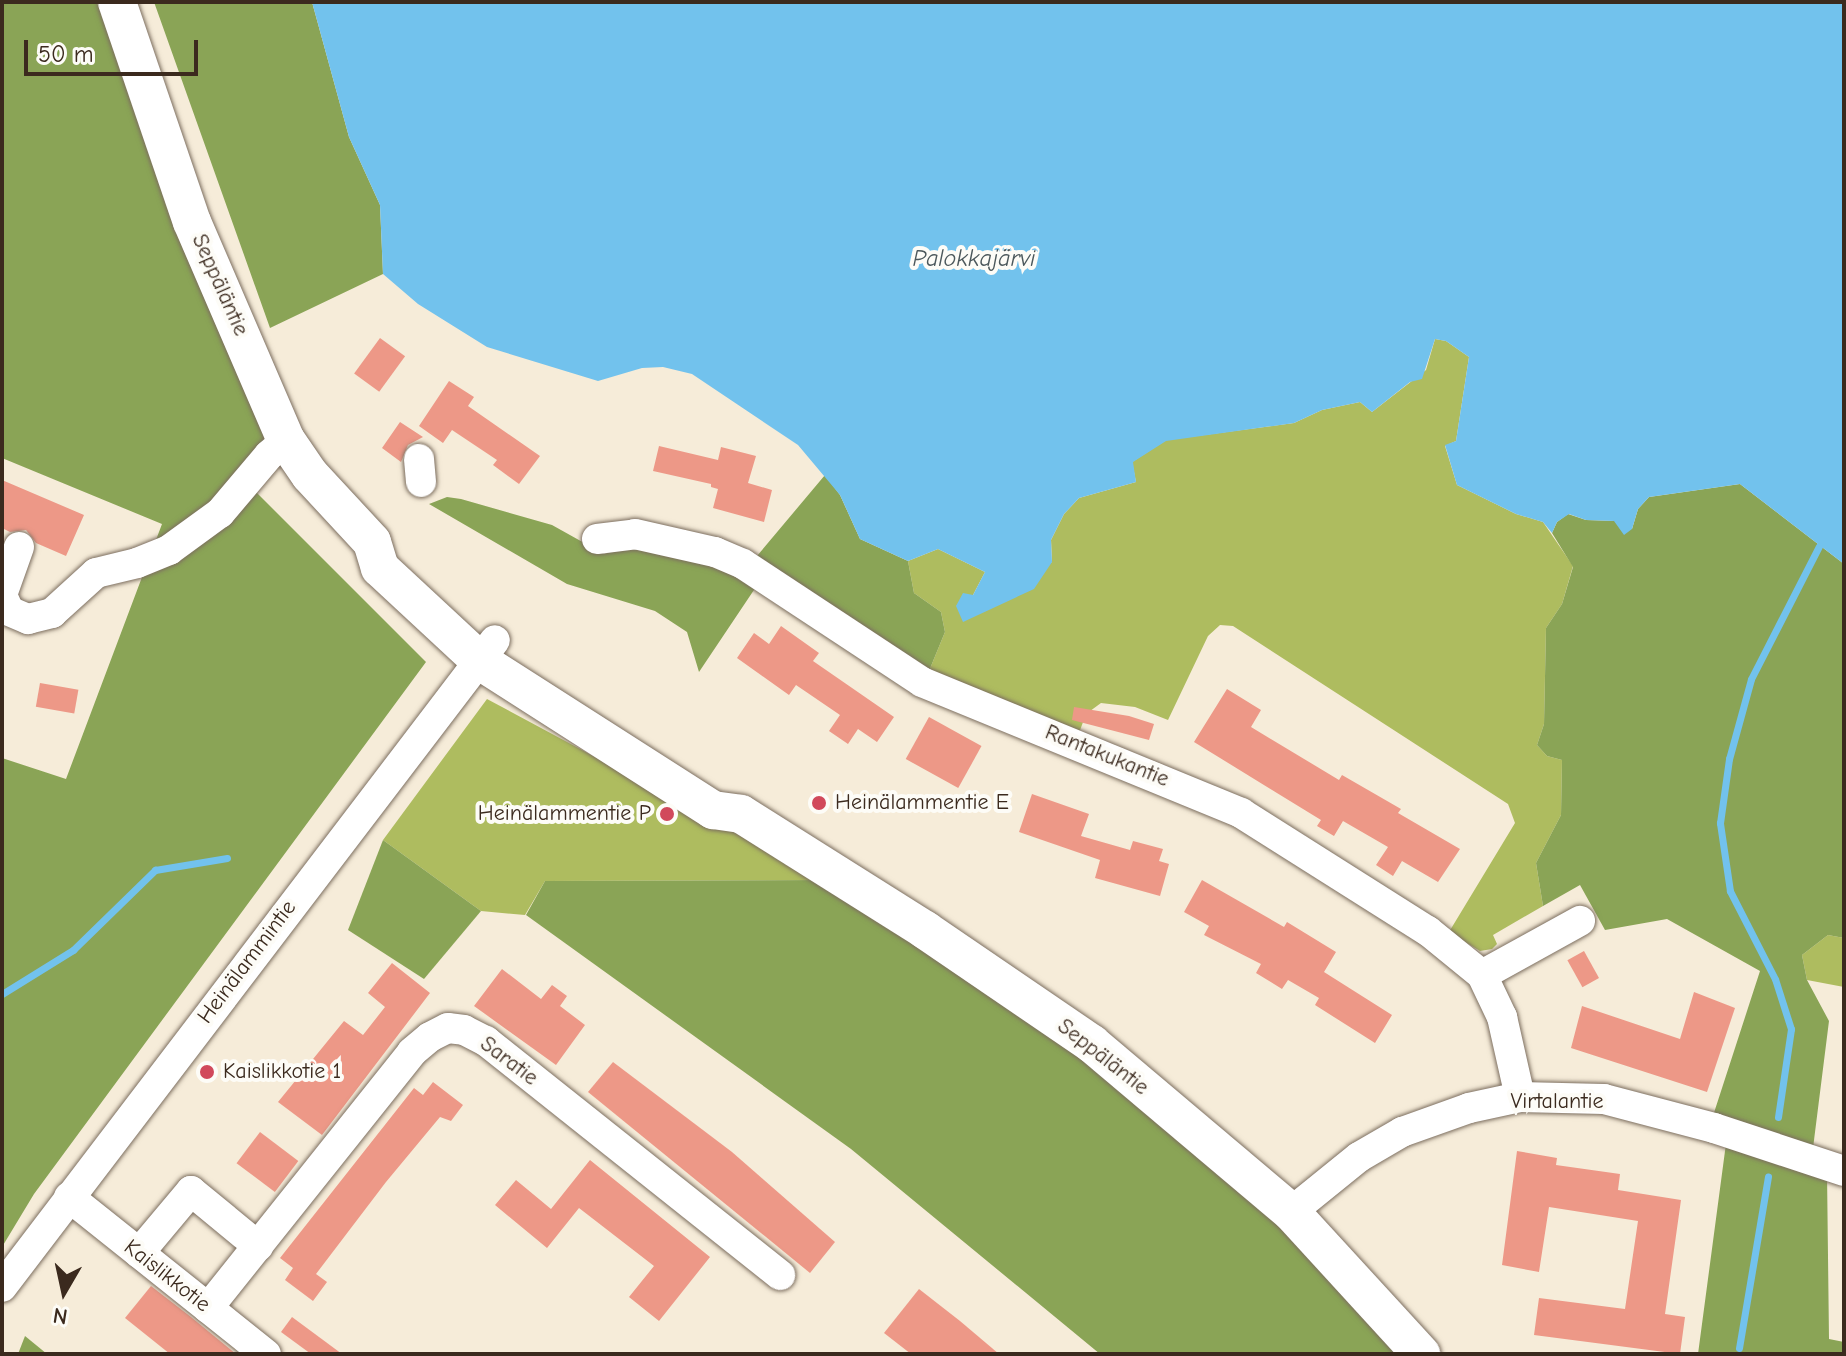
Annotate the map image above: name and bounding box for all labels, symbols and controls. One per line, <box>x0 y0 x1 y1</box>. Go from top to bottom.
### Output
scale bar <box>28 24 202 74</box>
text: 50 m <box>38 40 94 68</box>
street label: Seppäläntie <box>186 230 254 340</box>
water label: Palokkajärvi <box>913 245 1035 273</box>
street label: Rantakukantie <box>1041 719 1173 793</box>
place label: Heinälammentie E <box>835 790 1009 816</box>
marker: Heinälammentie E <box>810 794 828 812</box>
place label: Heinälammentie P <box>478 801 651 827</box>
marker: Heinälammentie P <box>658 805 676 823</box>
street label: Heinälammintie <box>192 895 302 1029</box>
street label: Seppäläntie <box>1052 1013 1154 1101</box>
street label: Saratie <box>475 1031 543 1091</box>
place label: Kaislikkotie 1 <box>223 1059 341 1085</box>
marker: Kaislikkotie 1 <box>198 1063 216 1081</box>
street label: Virtalantie <box>1510 1089 1604 1115</box>
street label: Kaislikkotie <box>119 1234 215 1318</box>
north arrow <box>24 1252 104 1332</box>
text: N <box>51 1302 69 1330</box>

